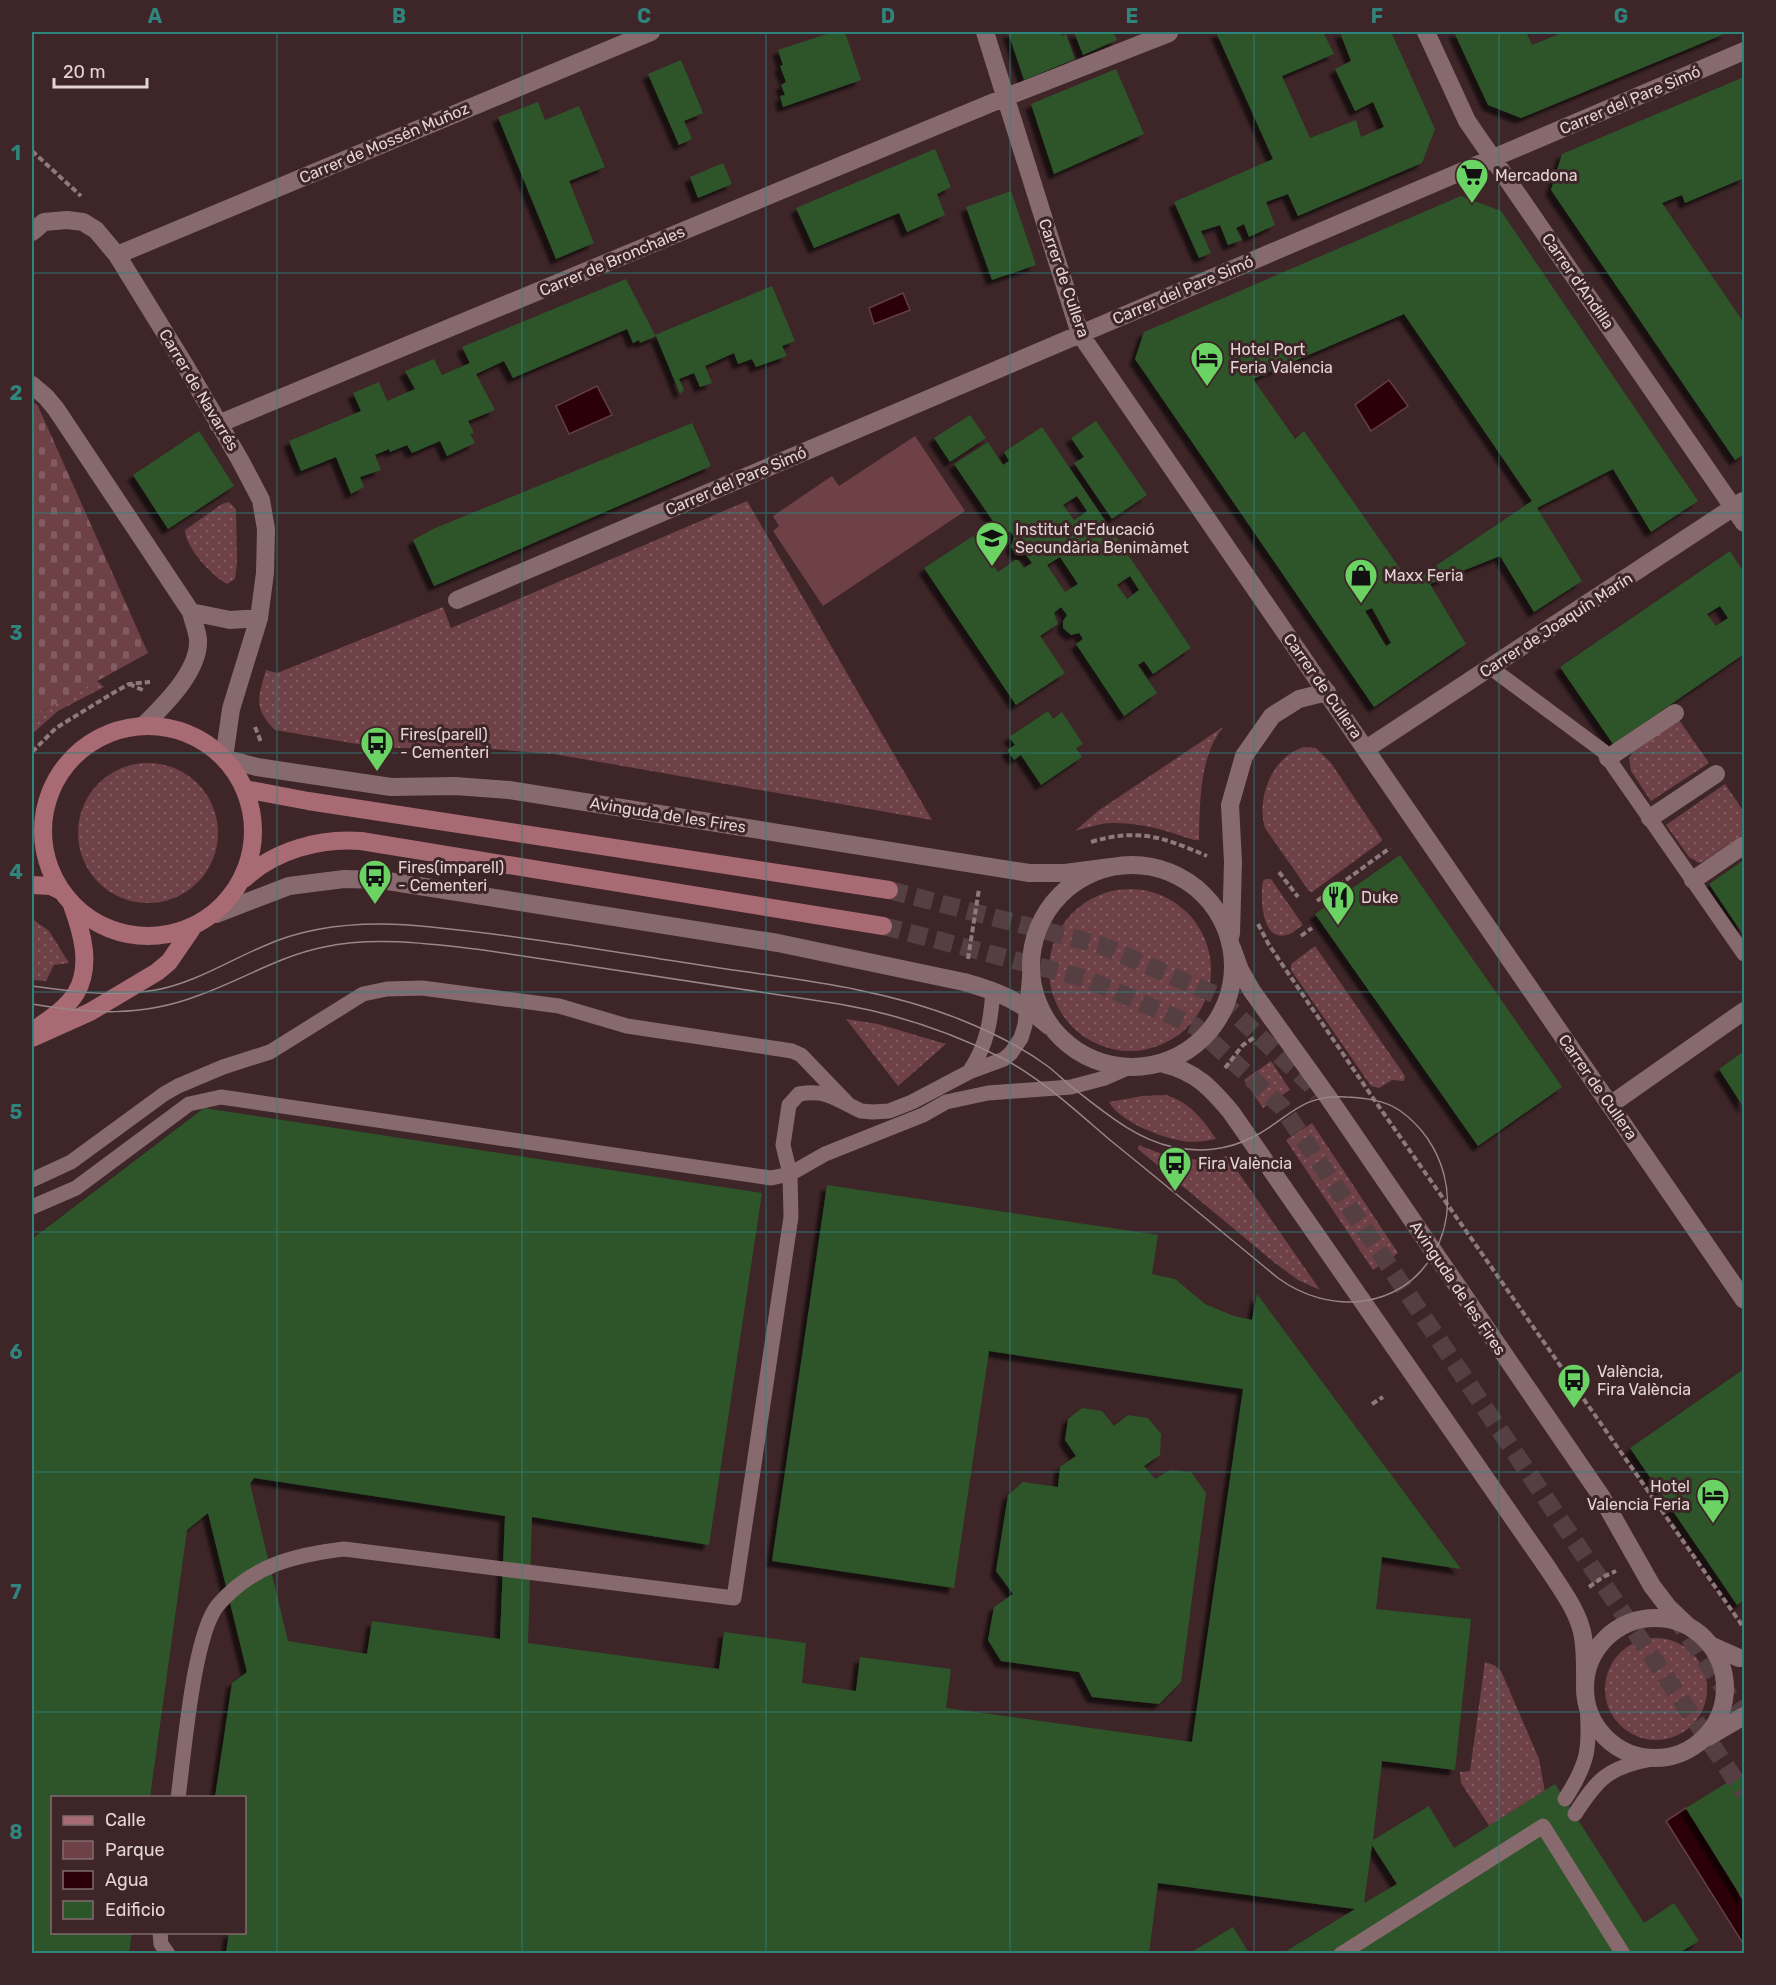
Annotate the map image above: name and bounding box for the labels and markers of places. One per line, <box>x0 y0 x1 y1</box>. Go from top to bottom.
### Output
supermarket icon: Mercadona <box>1454 157 1490 204</box>
place label: Mercadona <box>1495 166 1577 185</box>
hotel icon: Hotel Port Feria Valencia <box>1189 340 1225 387</box>
place label: Hotel Port Feria Valencia <box>1230 340 1333 377</box>
school or university icon: Institut d'Educació Secundària Benimàmet <box>974 520 1010 567</box>
place label: Institut d'Educació Secundària Benimàmet <box>1015 520 1189 557</box>
shop icon: Maxx Feria <box>1343 557 1379 604</box>
place label: Maxx Feria <box>1384 566 1464 585</box>
bus stop icon: Fires(parell) - Cementeri <box>359 725 395 772</box>
place label: Fires(parell) - Cementeri <box>400 725 489 762</box>
bus stop icon: Fires(imparell) - Cementeri <box>357 858 393 905</box>
place label: Fires(imparell) - Cementeri <box>398 858 504 895</box>
restaurant icon: Duke <box>1320 879 1356 926</box>
place label: Duke <box>1361 888 1399 907</box>
bus stop icon: Fira València <box>1157 1145 1193 1192</box>
place label: Fira València <box>1198 1154 1292 1173</box>
bus stop icon: València, Fira València <box>1556 1362 1592 1409</box>
place label: València, Fira València <box>1597 1362 1691 1399</box>
place label: Hotel Valencia Feria <box>1587 1477 1690 1514</box>
hotel icon: Hotel Valencia Feria <box>1695 1477 1731 1524</box>

